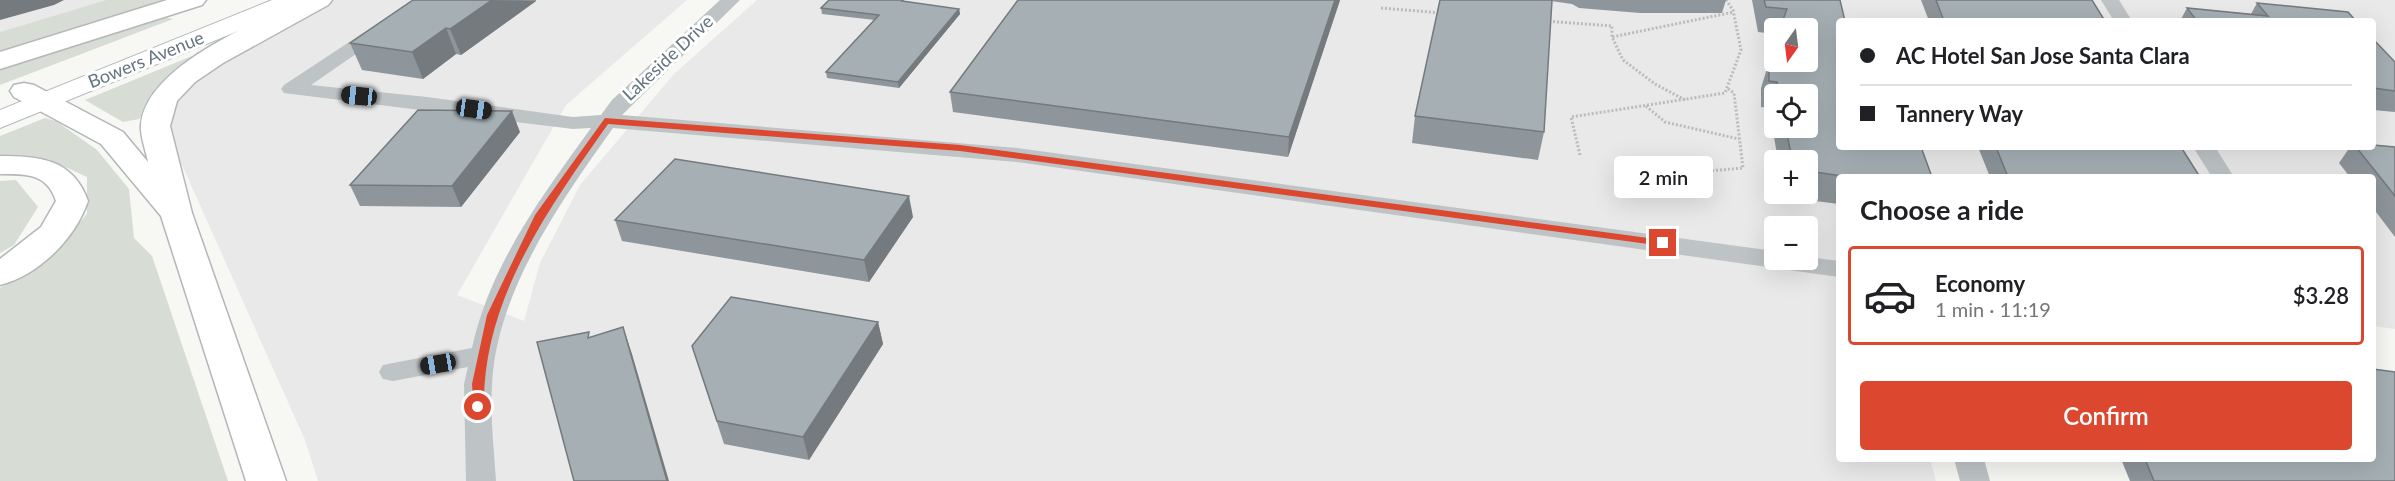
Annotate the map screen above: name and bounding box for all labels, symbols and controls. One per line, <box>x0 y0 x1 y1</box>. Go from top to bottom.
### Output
street label: Lakeside Drive <box>618 10 717 105</box>
north arrow <box>1764 18 1818 72</box>
map controls <box>1764 18 1818 270</box>
street label: Bowers Avenue <box>84 26 207 92</box>
text: AC Hotel San Jose Santa Clara <box>1896 42 2190 69</box>
button: locate <box>1764 84 1818 138</box>
car <box>340 85 378 107</box>
car <box>455 98 493 120</box>
text: Tannery Way <box>1896 100 2023 127</box>
button: + <box>1764 150 1818 204</box>
callout: 2 min <box>1614 156 1712 198</box>
text: 2 min <box>1639 165 1688 189</box>
text: Choose a ride <box>1860 193 2024 226</box>
button: − <box>1764 216 1818 270</box>
route end <box>1649 229 1676 256</box>
icon: car <box>1863 269 1917 323</box>
text: Economy <box>1935 270 2025 297</box>
text: $3.28 <box>2293 282 2349 309</box>
text: 1 min · 11:19 <box>1935 297 2051 321</box>
car <box>419 352 457 376</box>
button: Confirm <box>1860 381 2352 450</box>
route start <box>464 393 491 420</box>

